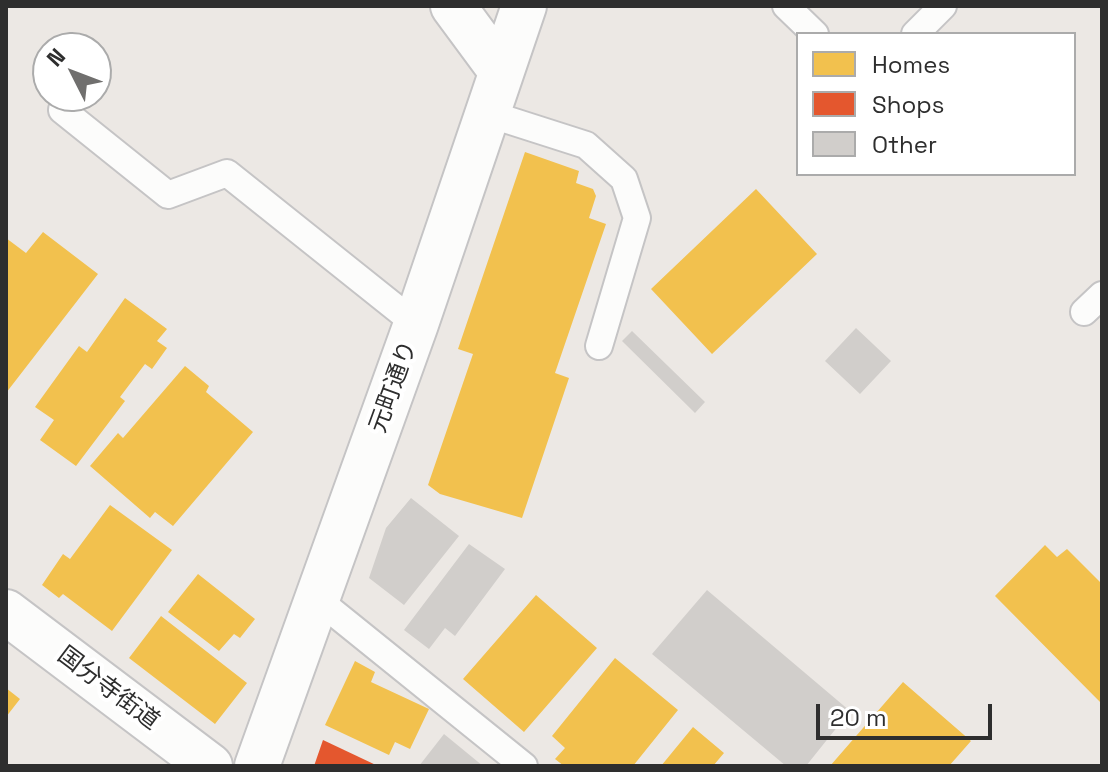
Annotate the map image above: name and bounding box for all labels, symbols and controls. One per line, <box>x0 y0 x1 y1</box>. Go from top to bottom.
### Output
north arrow <box>32 32 112 112</box>
legend <box>796 32 1076 176</box>
text: N <box>40 42 71 72</box>
text: Homes <box>872 49 950 80</box>
text: Shops <box>872 89 944 120</box>
text: Other <box>872 129 937 160</box>
street label: 元町通り <box>364 337 424 437</box>
street label: 国分寺街道 <box>51 641 165 737</box>
scale bar <box>820 688 996 738</box>
text: 20 m <box>830 702 887 733</box>

